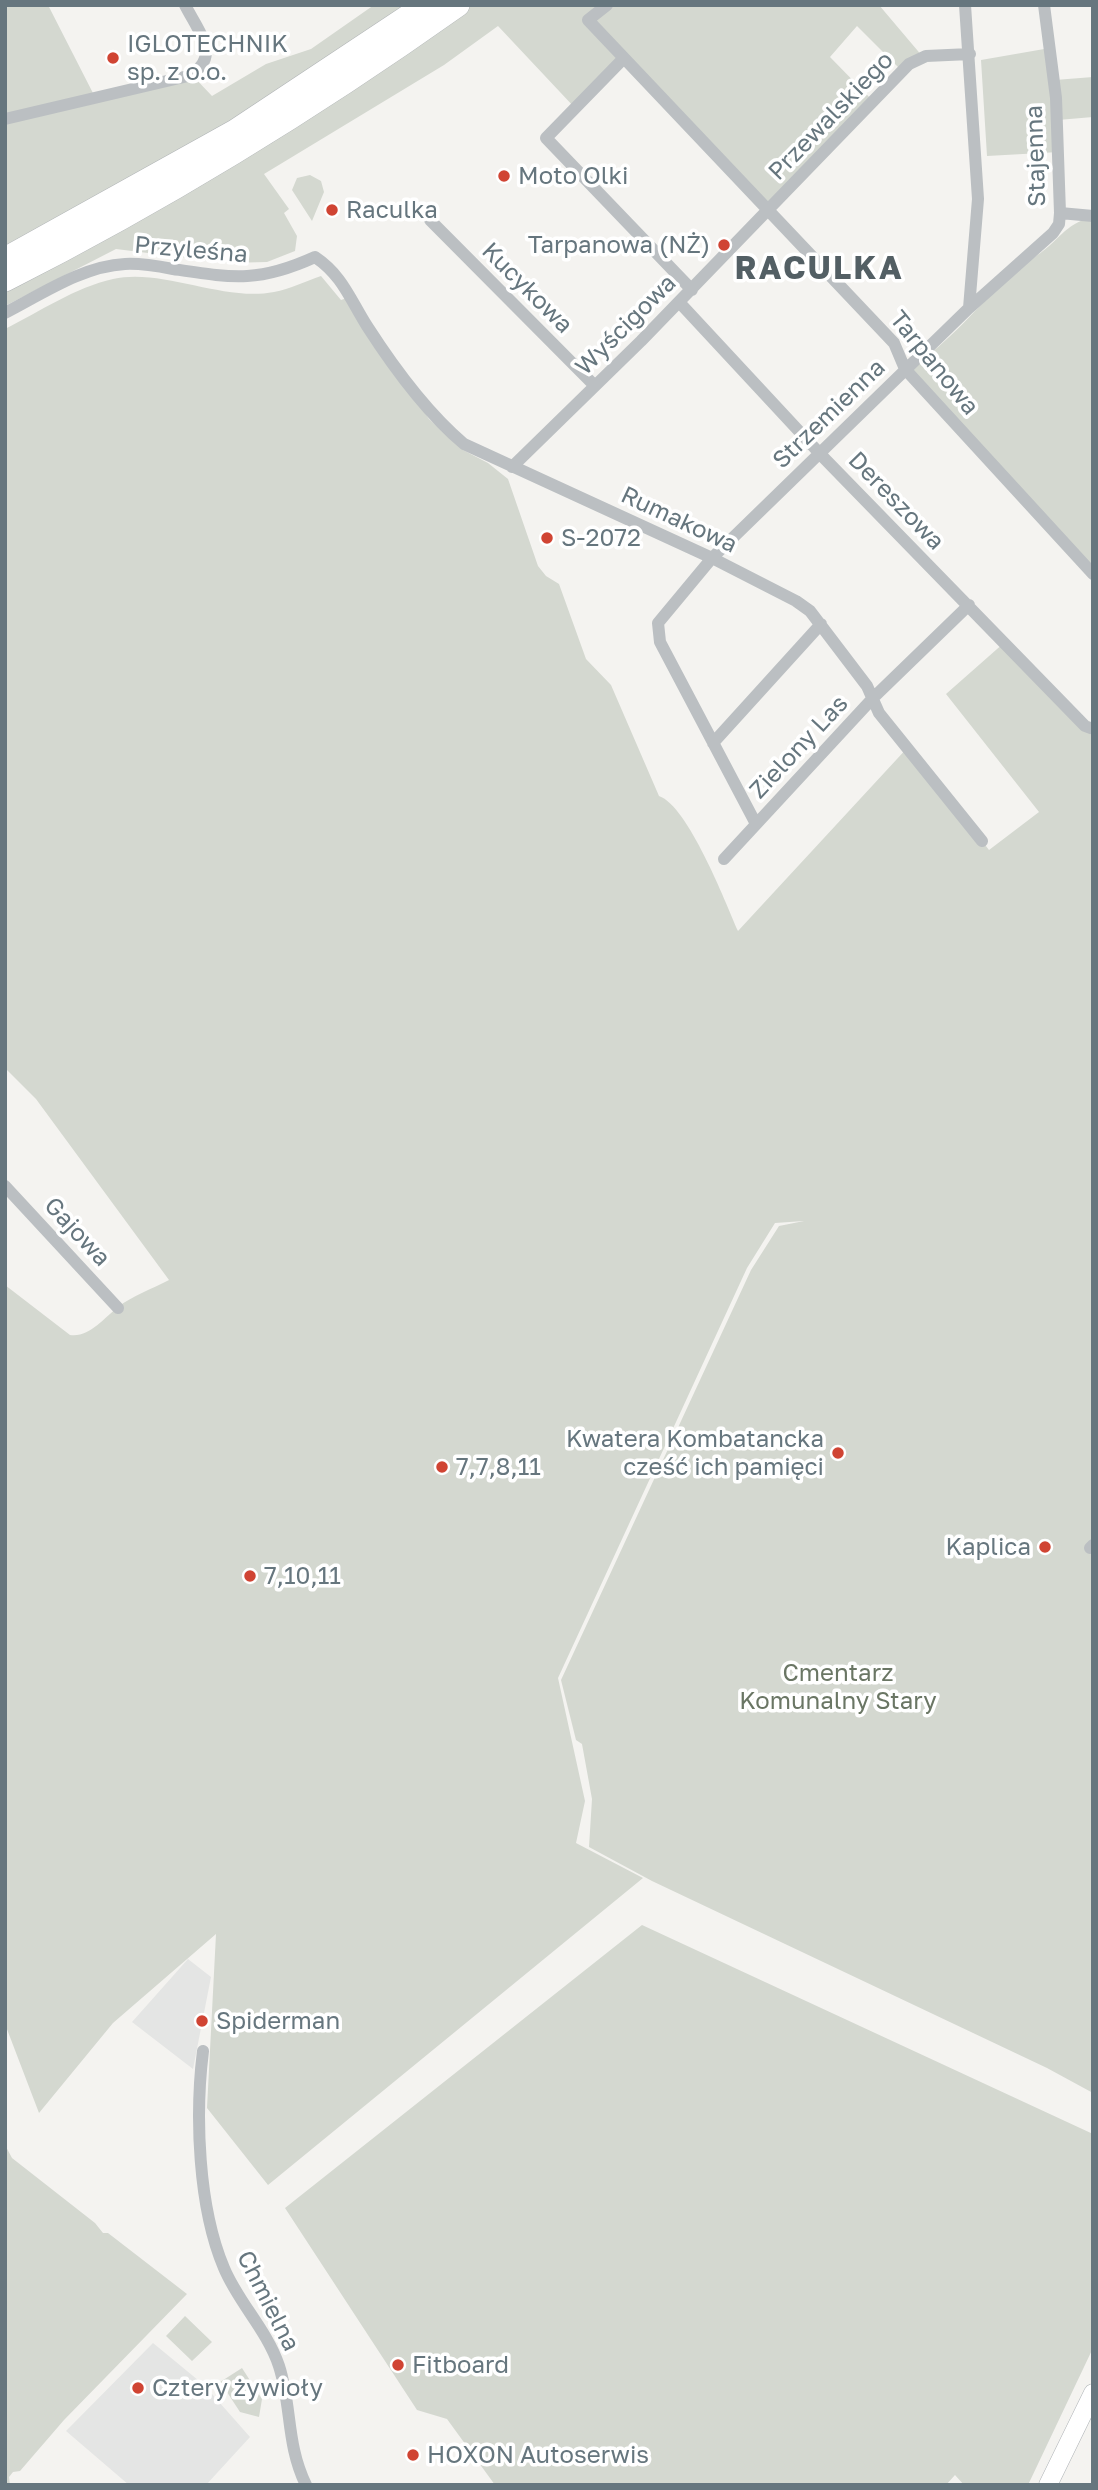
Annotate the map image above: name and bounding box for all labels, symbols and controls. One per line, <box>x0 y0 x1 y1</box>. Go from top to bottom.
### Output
place label: IGLOTECHNIK sp. z o.o. <box>127 30 288 86</box>
street label: Przewalskiego <box>763 46 899 186</box>
marker: IGLOTECHNIK sp. z o.o. <box>105 50 121 66</box>
street label: Stajenna <box>1020 105 1052 207</box>
place label: Moto Olki <box>518 162 628 190</box>
marker: Moto Olki <box>496 168 512 184</box>
place label: Raculka <box>346 196 438 224</box>
marker: Raculka <box>324 202 340 218</box>
street label: Przyleśna <box>133 231 249 269</box>
place label: Tarpanowa (NŻ) <box>528 231 710 259</box>
street label: Kucykowa <box>476 237 578 339</box>
marker: Tarpanowa (NŻ) <box>716 237 732 253</box>
district label: RACULKA <box>735 250 903 288</box>
street label: Wyścigowa <box>570 269 682 381</box>
street label: Tarpanowa <box>883 305 985 421</box>
street label: Strzemienna <box>767 353 891 475</box>
street label: Dereszowa <box>842 446 950 556</box>
street label: Rumakowa <box>616 481 742 559</box>
place label: S-2072 <box>561 524 641 552</box>
marker: S-2072 <box>539 530 555 546</box>
street label: Zielony Las <box>744 689 854 805</box>
street label: Gajowa <box>38 1192 116 1272</box>
place label: Kwatera Kombatancka cześć ich pamięci <box>566 1425 824 1481</box>
marker: Kwatera Kombatancka cześć ich pamięci <box>830 1445 846 1461</box>
place label: 7,7,8,11 <box>456 1453 541 1481</box>
marker: 7,7,8,11 <box>434 1459 450 1475</box>
place label: Kaplica <box>946 1533 1031 1561</box>
marker: Kaplica <box>1037 1539 1053 1555</box>
place label: 7,10,11 <box>264 1562 341 1590</box>
marker: 7,10,11 <box>242 1568 258 1584</box>
park label: Cmentarz Komunalny Stary <box>739 1659 937 1715</box>
place label: Spiderman <box>216 2007 340 2035</box>
marker: Spiderman <box>194 2013 210 2029</box>
street label: Chmielna <box>231 2246 305 2356</box>
place label: Fitboard <box>412 2351 509 2379</box>
marker: Fitboard <box>390 2357 406 2373</box>
place label: Cztery żywioły <box>152 2374 323 2402</box>
marker: Cztery żywioły <box>130 2380 146 2396</box>
place label: HOXON Autoserwis <box>427 2441 649 2469</box>
marker: HOXON Autoserwis <box>405 2447 421 2463</box>

